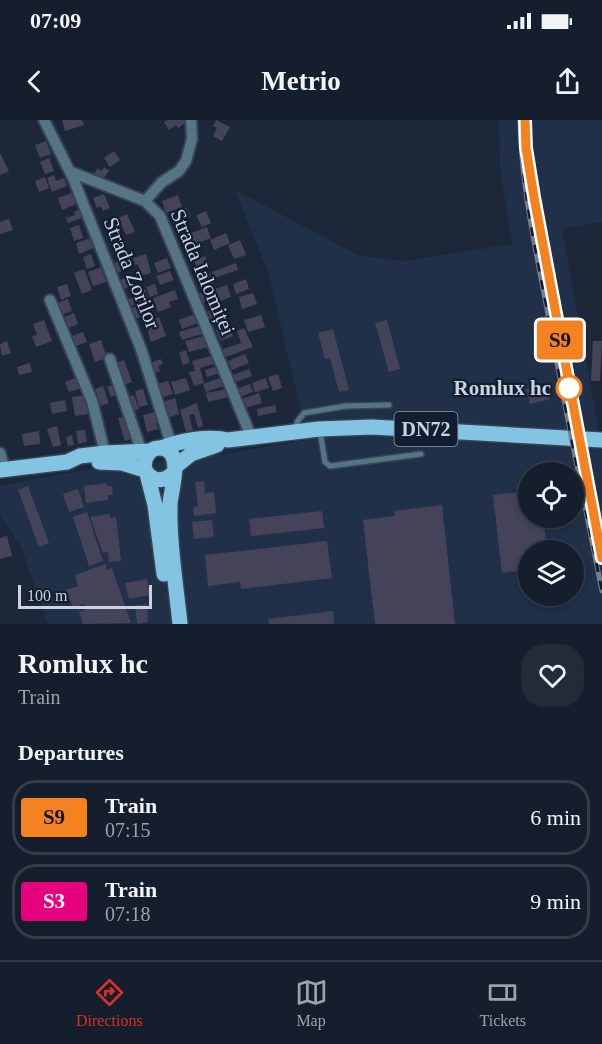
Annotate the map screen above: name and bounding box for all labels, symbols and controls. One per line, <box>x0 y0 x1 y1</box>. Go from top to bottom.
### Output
text: 07:09 <box>30 8 81 33</box>
icon: back <box>18 65 51 98</box>
icon: share <box>551 65 584 98</box>
text: Metrio <box>261 66 341 96</box>
street label: Strada Ialomiței <box>166 205 240 339</box>
street label: Strada Zorilor <box>99 214 165 332</box>
line badge: S9 <box>533 320 587 360</box>
text: S9 <box>549 328 571 352</box>
marker: Romlux hc <box>556 375 582 401</box>
place label: Romlux hc <box>454 376 551 400</box>
road number: DN72 <box>394 412 458 446</box>
map controls <box>518 462 584 606</box>
button: locate <box>518 462 584 528</box>
button: layers <box>518 540 584 606</box>
scale bar <box>18 582 152 610</box>
text: 100 m <box>27 587 67 604</box>
button: heart <box>521 644 584 707</box>
text: Romlux hc <box>18 648 148 679</box>
text: Train <box>18 686 61 708</box>
text: Departures <box>18 740 124 765</box>
text: Train <box>105 793 157 818</box>
text: S9 <box>43 805 65 829</box>
text: 6 min <box>530 805 581 830</box>
text: 07:15 <box>105 819 151 841</box>
text: Train <box>105 877 157 902</box>
text: S3 <box>43 889 65 913</box>
text: 9 min <box>530 889 581 914</box>
text: 07:18 <box>105 903 151 925</box>
tab: Directions <box>76 976 143 1030</box>
tab: Map <box>295 976 328 1030</box>
tab: Tickets <box>480 976 526 1030</box>

